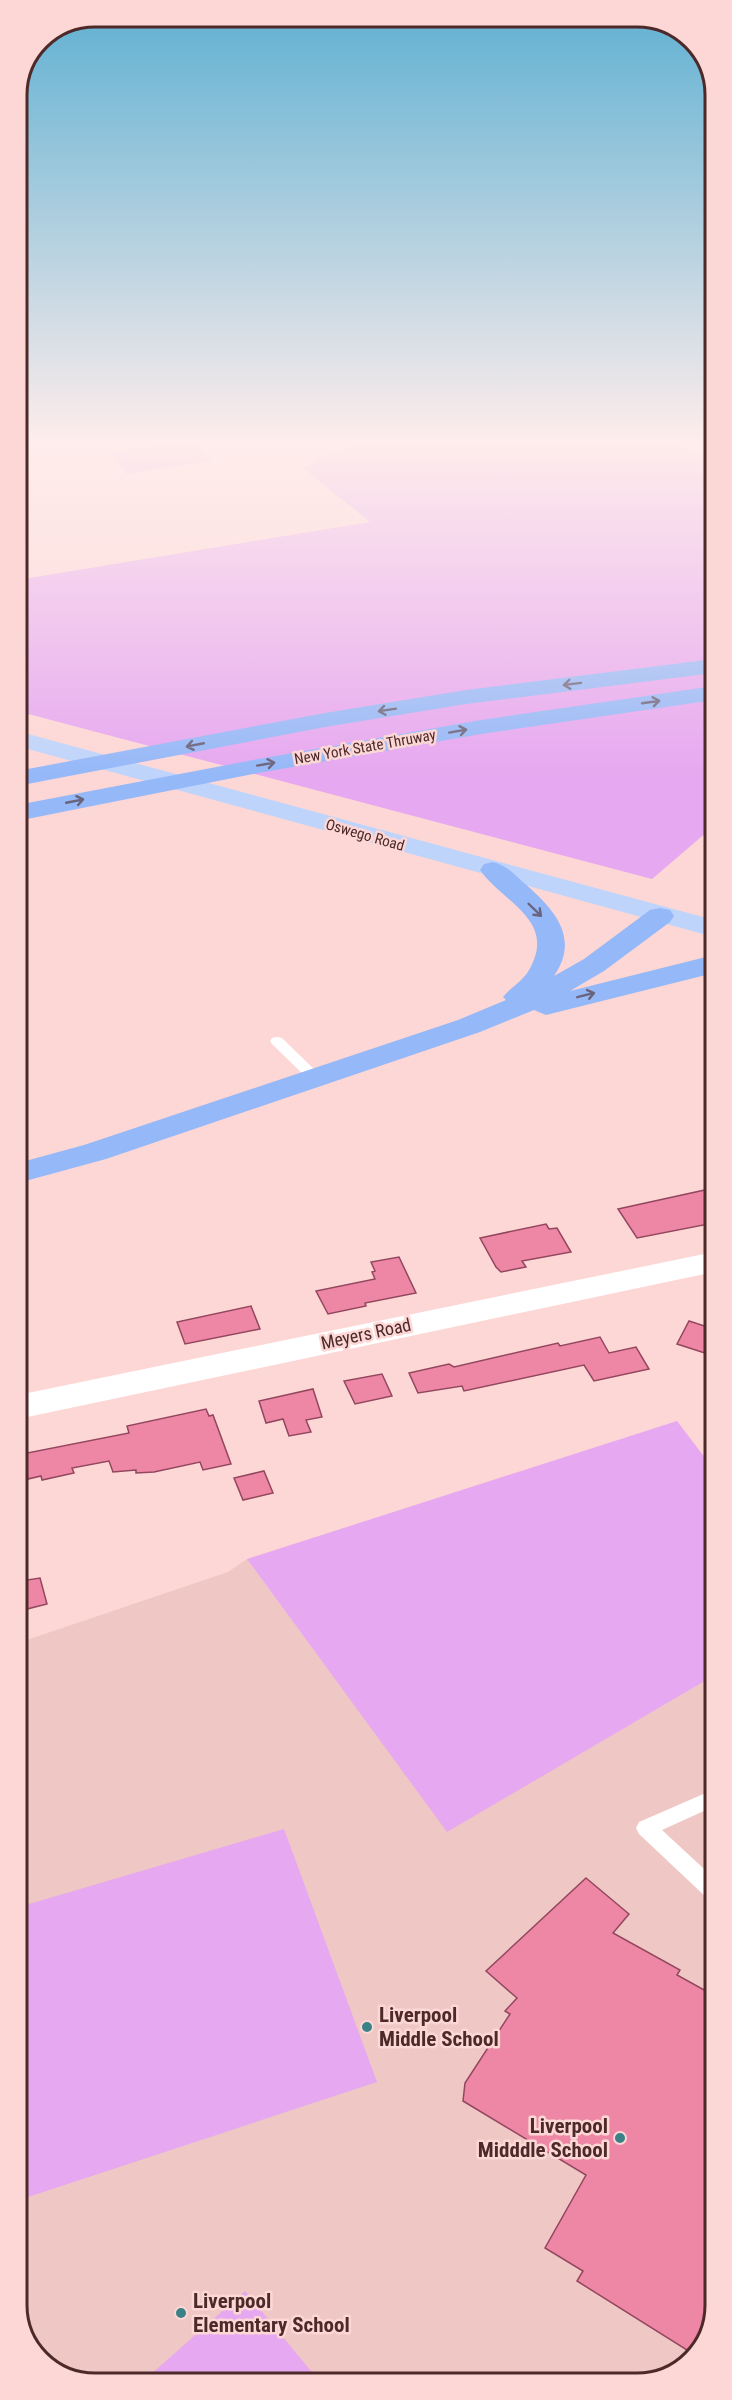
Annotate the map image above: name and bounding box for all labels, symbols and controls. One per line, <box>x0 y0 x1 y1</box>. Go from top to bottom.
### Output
one-way arrow <box>563 678 583 689</box>
one-way arrow <box>641 696 661 707</box>
one-way arrow <box>378 704 398 715</box>
one-way arrow <box>448 725 468 736</box>
street label: New York State Thruway <box>293 726 437 768</box>
one-way arrow <box>186 740 206 751</box>
one-way arrow <box>256 758 276 769</box>
one-way arrow <box>65 795 84 806</box>
street label: Oswego Road <box>324 815 406 855</box>
one-way arrow <box>528 903 543 917</box>
one-way arrow <box>576 989 595 1001</box>
street label: Meyers Road <box>319 1314 413 1353</box>
place label: Liverpool Middle School <box>379 2003 499 2051</box>
marker: Liverpool Middle School <box>360 2020 374 2034</box>
place label: Liverpool Midddle School <box>478 2114 608 2162</box>
marker: Liverpool Midddle School <box>613 2131 627 2145</box>
place label: Liverpool Elementary School <box>193 2289 350 2337</box>
marker: Liverpool Elementary School <box>174 2306 188 2320</box>

